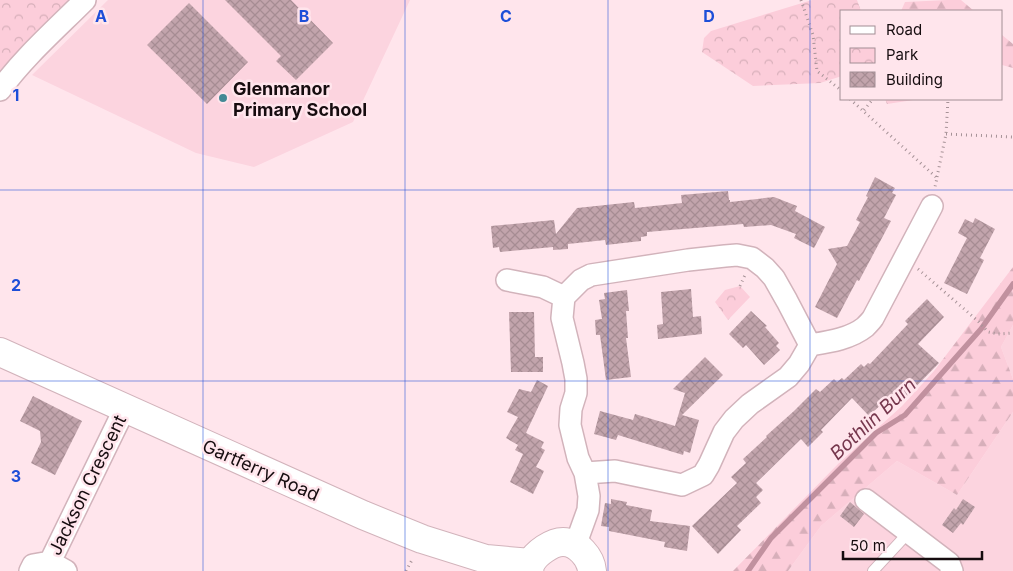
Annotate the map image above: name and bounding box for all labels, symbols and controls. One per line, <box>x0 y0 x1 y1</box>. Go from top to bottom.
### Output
text: A <box>95 6 107 26</box>
text: B <box>299 6 309 26</box>
text: C <box>500 6 512 26</box>
text: D <box>703 6 715 26</box>
legend <box>840 10 1003 100</box>
text: Road <box>886 20 922 39</box>
text: Park <box>886 45 919 64</box>
text: Building <box>886 70 943 89</box>
place label: Glenmanor Primary School <box>233 78 367 120</box>
text: 1 <box>13 85 19 105</box>
marker: Glenmanor Primary School <box>217 92 229 104</box>
text: 2 <box>11 275 21 295</box>
water label: Bothlin Burn <box>825 373 921 465</box>
street label: Jackson Crescent <box>44 411 130 559</box>
street label: Gartferry Road <box>199 435 323 505</box>
text: 3 <box>11 466 21 486</box>
scale bar <box>843 528 982 560</box>
text: 50 m <box>850 536 886 555</box>

